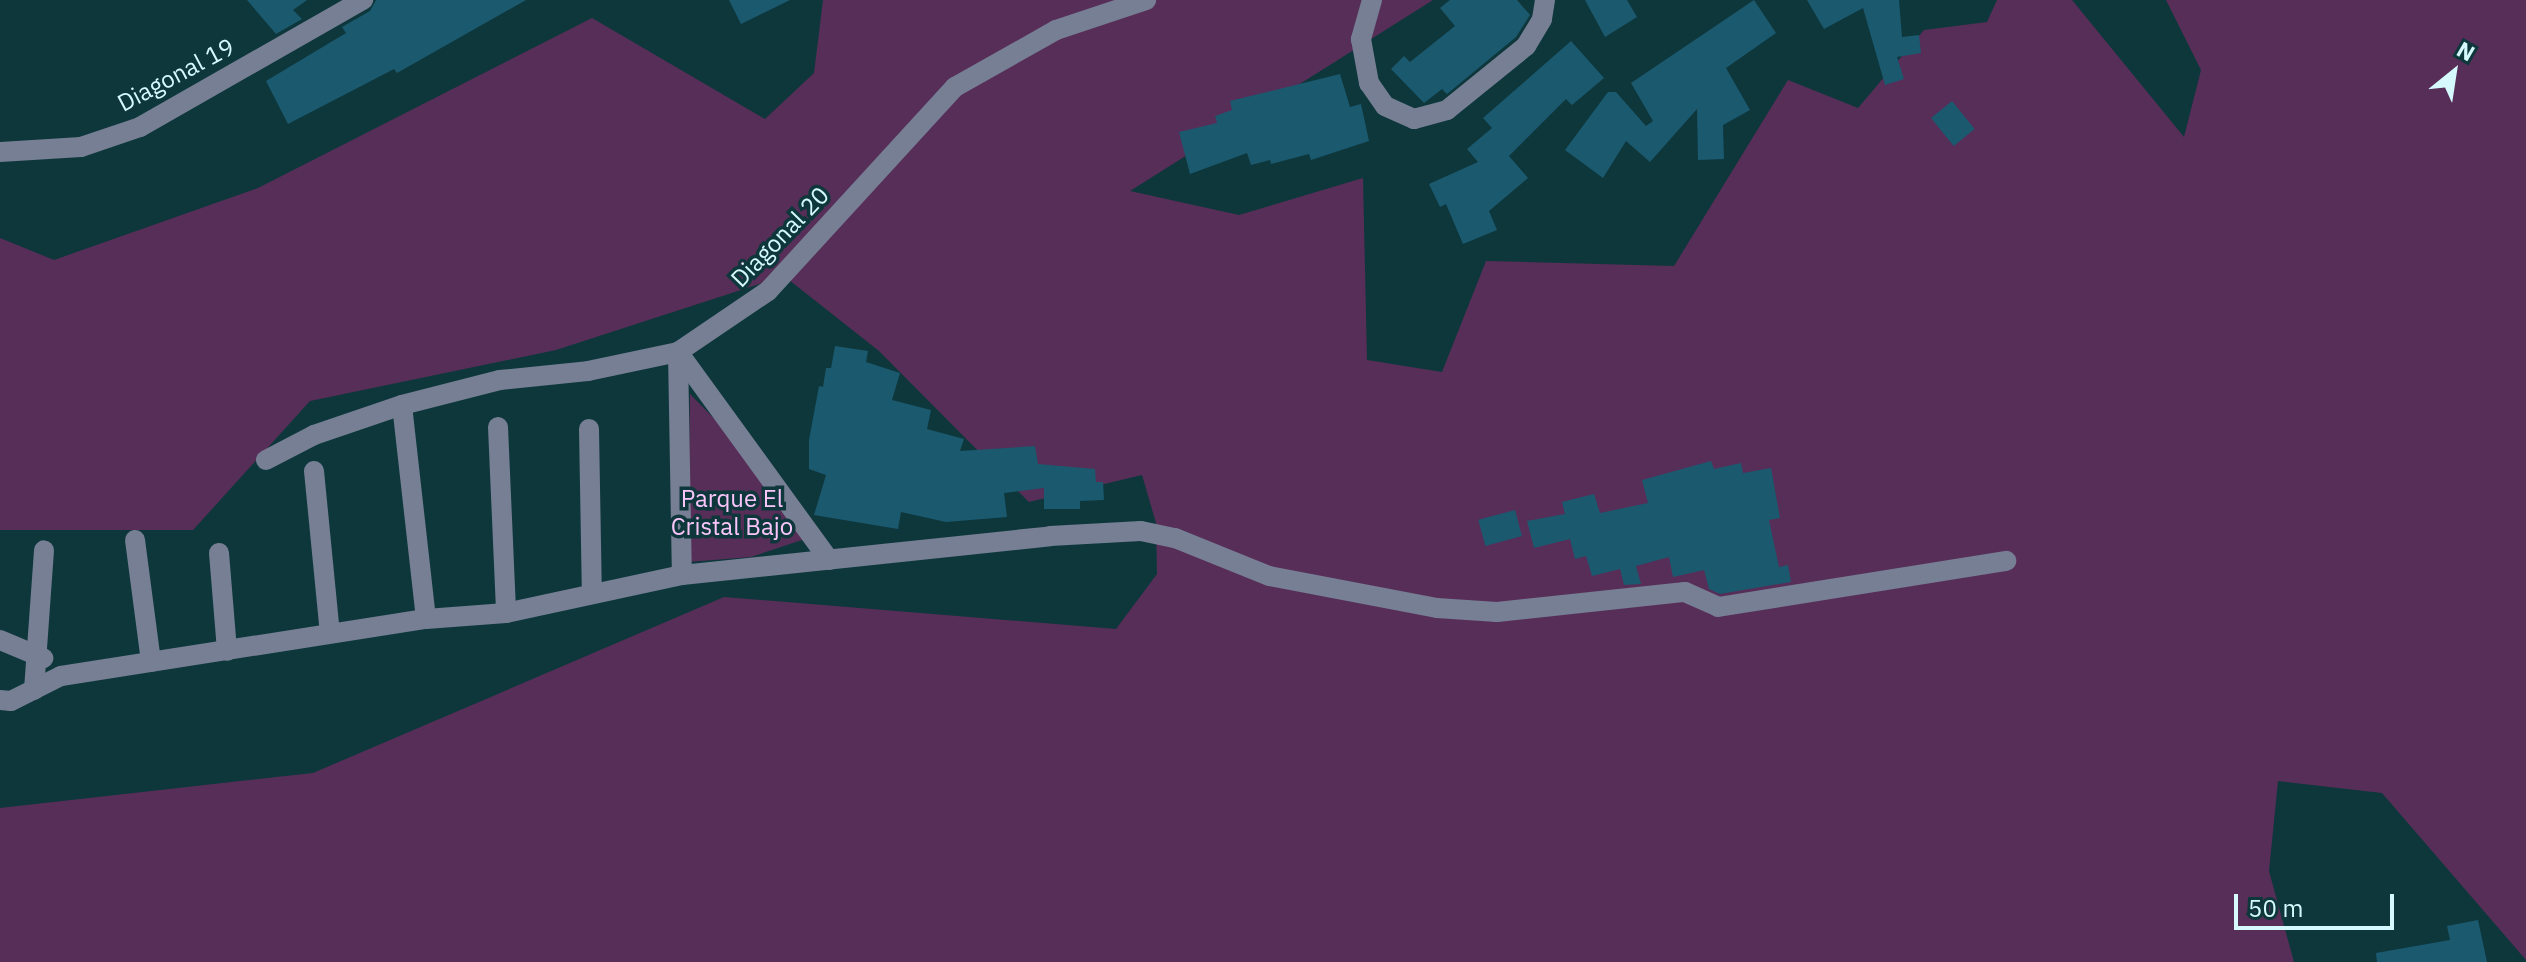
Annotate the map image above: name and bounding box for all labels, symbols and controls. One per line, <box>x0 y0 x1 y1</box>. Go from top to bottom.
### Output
street label: Diagonal 19 <box>113 32 239 118</box>
north arrow <box>2414 32 2494 112</box>
text: N <box>2452 34 2480 67</box>
street label: Diagonal 20 <box>725 181 835 293</box>
park label: Parque El Cristal Bajo <box>671 485 793 541</box>
scale bar <box>2238 878 2398 928</box>
text: 50 m <box>2248 892 2303 924</box>

